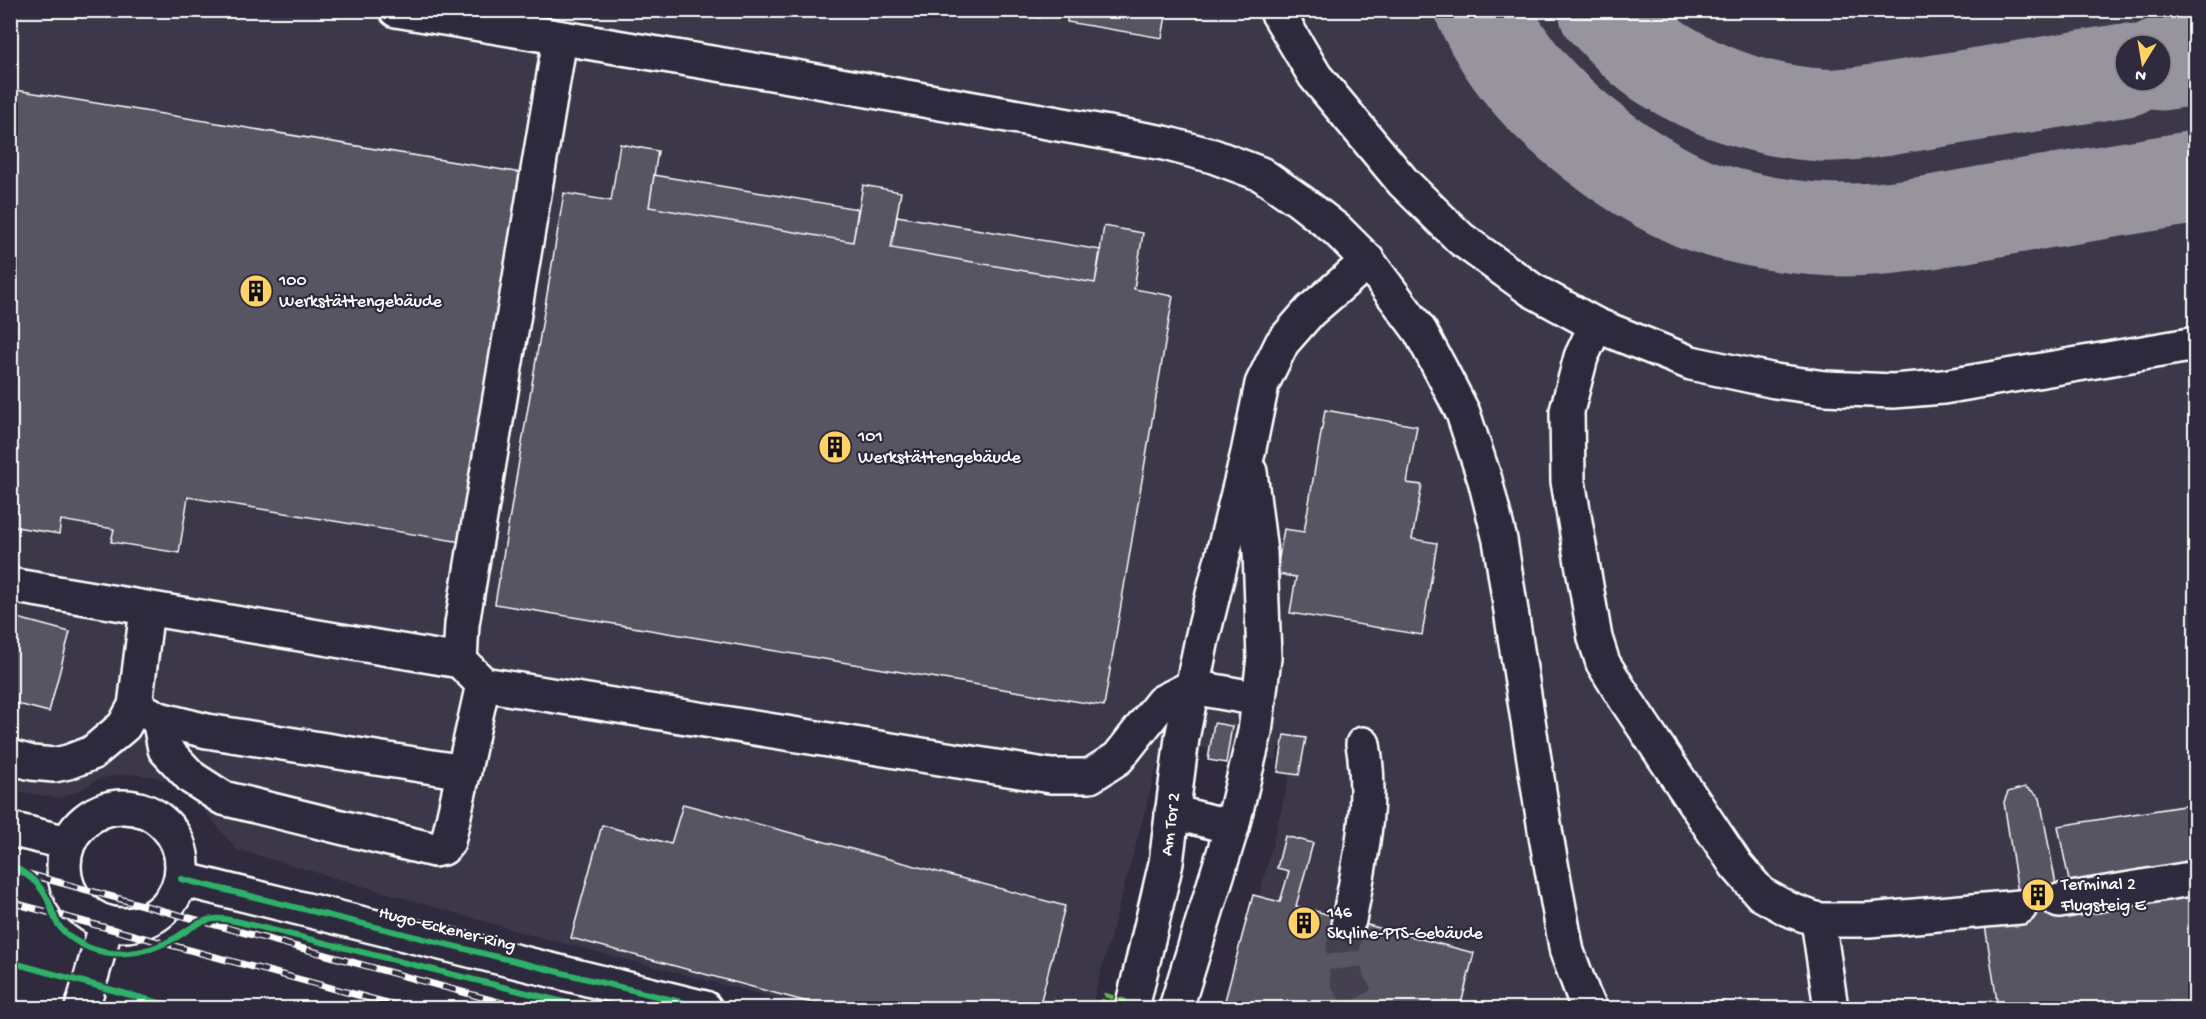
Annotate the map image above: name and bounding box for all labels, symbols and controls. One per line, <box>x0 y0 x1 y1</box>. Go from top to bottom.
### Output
north arrow <box>2113 33 2173 93</box>
text: N <box>2133 64 2148 85</box>
place label: 100 Werkstättengebäude <box>278 271 443 313</box>
building icon: 100 Werkstättengebäude <box>238 273 274 309</box>
place label: 101 Werkstättengebäude <box>857 427 1022 469</box>
building icon: 101 Werkstättengebäude <box>817 429 853 465</box>
street label: Am Tor 2 <box>1157 791 1185 857</box>
place label: Terminal 2 Flugsteig E <box>2060 875 2147 917</box>
building icon: Terminal 2 Flugsteig E <box>2020 877 2056 913</box>
street label: Hugo-Eckener-Ring <box>376 903 518 957</box>
place label: 146 Skyline-PTS-Gebäude <box>1326 903 1484 945</box>
building icon: 146 Skyline-PTS-Gebäude <box>1286 905 1322 941</box>

